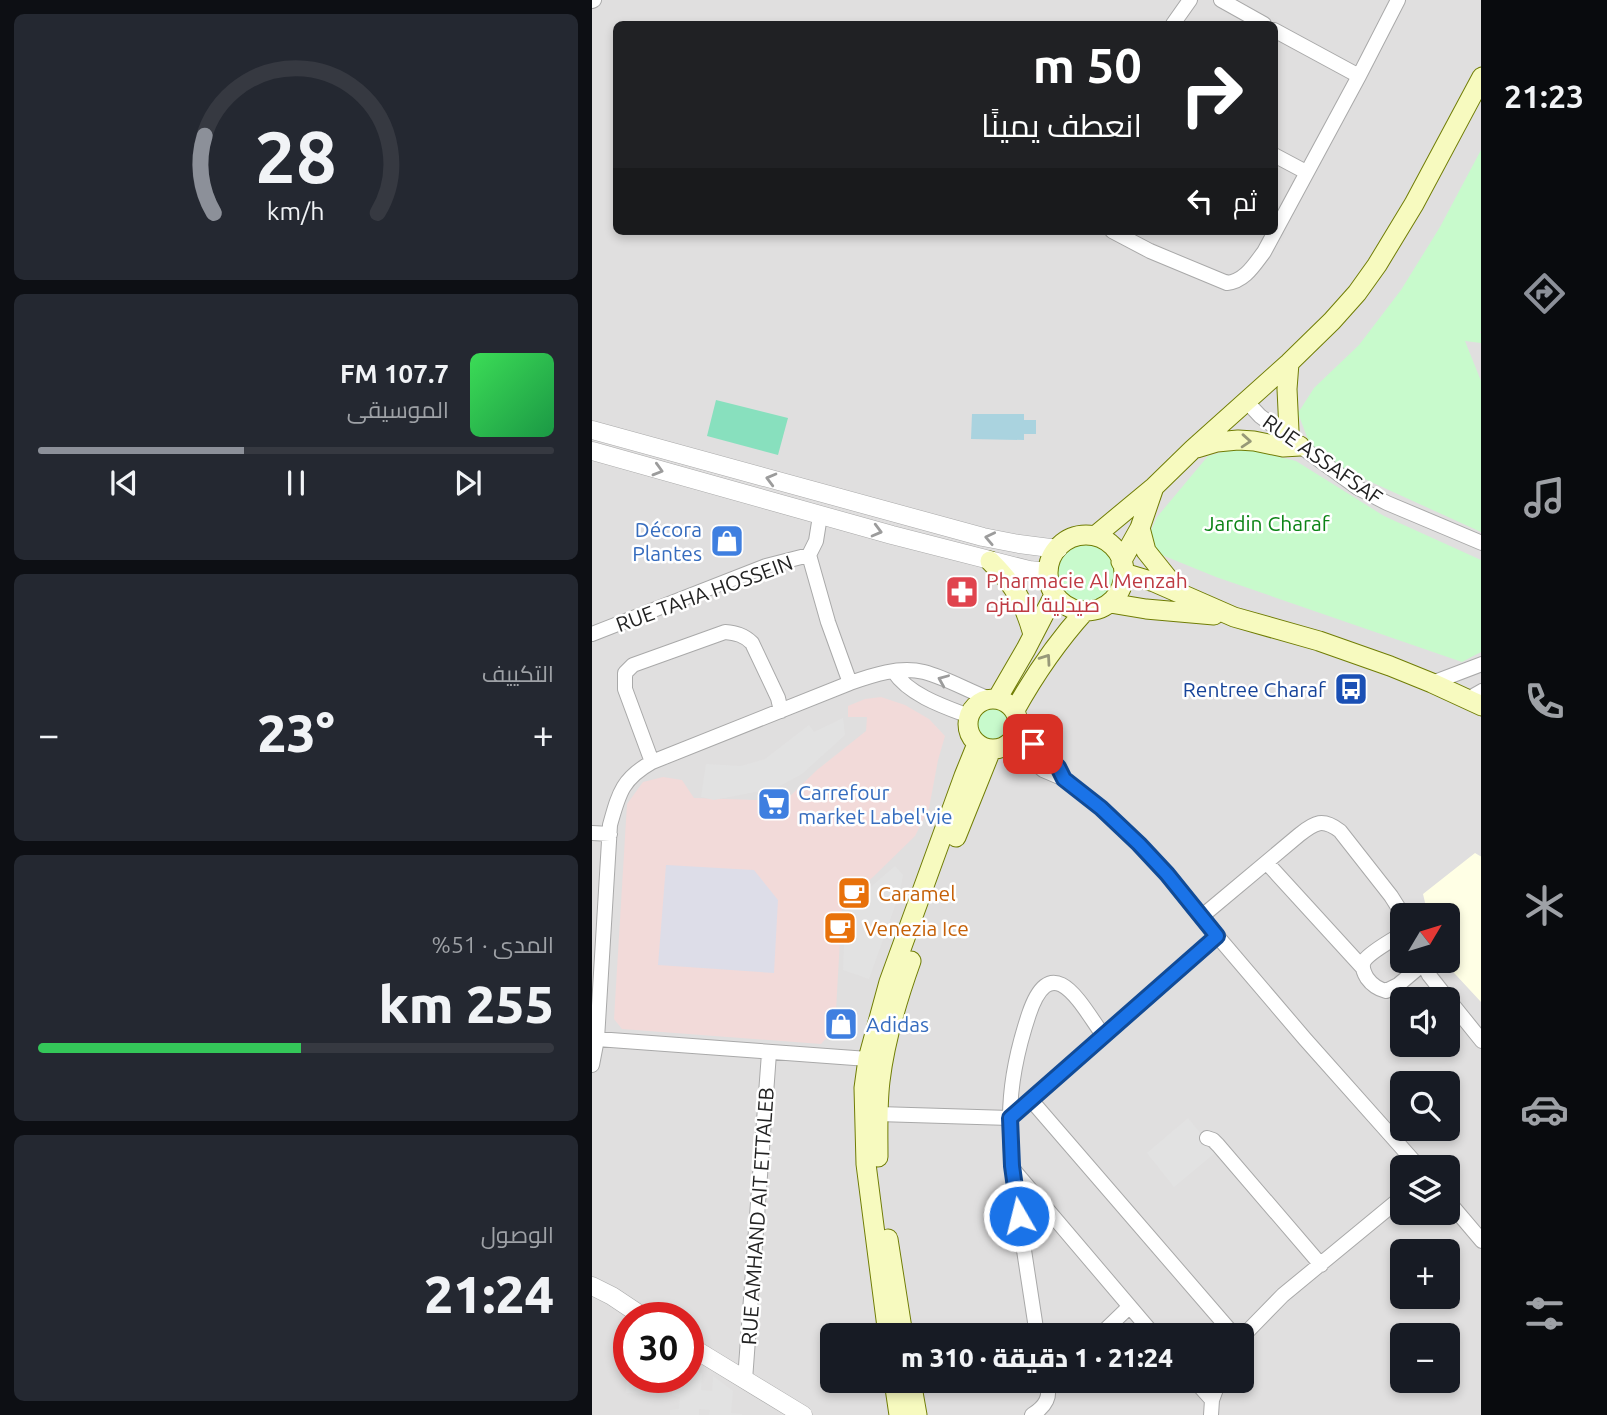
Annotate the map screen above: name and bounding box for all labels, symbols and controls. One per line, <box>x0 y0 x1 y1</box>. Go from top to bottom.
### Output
text: 50 m <box>1033 37 1142 92</box>
icon: right <box>1166 49 1257 140</box>
text: 21:23 <box>1504 78 1584 114</box>
text: انعطف يمينًا <box>981 107 1142 143</box>
text: 28 <box>255 115 337 197</box>
icon: left <box>1181 182 1219 220</box>
text: ثم <box>1233 187 1257 216</box>
text: km/h <box>267 197 325 225</box>
icon: directions <box>1520 269 1569 318</box>
text: 107.7 FM <box>340 359 449 388</box>
text: الموسيقى <box>347 397 449 422</box>
street label: RUE ASSAFSAF <box>1259 409 1387 509</box>
one-way arrow <box>1241 433 1252 448</box>
one-way arrow <box>651 461 663 476</box>
icon: previous <box>105 464 143 502</box>
icon: pause <box>277 464 315 502</box>
icon: next <box>449 464 487 502</box>
one-way arrow <box>765 473 777 487</box>
icon: music <box>1520 473 1569 522</box>
park label: Jardin Charaf <box>1204 511 1331 535</box>
place label: Décora Plantes <box>632 517 702 565</box>
shop icon: Décora Plantes <box>708 522 746 560</box>
one-way arrow <box>870 523 882 537</box>
one-way arrow <box>984 532 996 546</box>
street label: RUE TAHA HOSSEIN <box>612 550 796 636</box>
place label: Pharmacie Al Menzah صيدلية المنزه <box>986 568 1188 617</box>
pharmacy icon: Pharmacie Al Menzah صيدلية المنزه <box>943 573 981 611</box>
one-way arrow <box>1038 654 1051 667</box>
text: التكييف <box>482 661 554 686</box>
bus stop icon: Rentree Charaf <box>1332 670 1370 708</box>
one-way arrow <box>938 674 950 688</box>
place label: Rentree Charaf <box>1183 677 1327 701</box>
icon: phone <box>1520 677 1569 726</box>
text: 23° <box>257 704 335 762</box>
text: − <box>38 713 59 755</box>
text: + <box>533 713 554 755</box>
pin <box>1003 714 1063 774</box>
icon: arrive <box>1014 725 1052 763</box>
place label: Carrefour market Label'vie <box>798 780 953 828</box>
supermarket icon: Carrefour market Label'vie <box>755 785 793 823</box>
cafe icon: Caramel <box>835 874 873 912</box>
place label: Caramel <box>878 881 956 905</box>
icon: climate <box>1520 881 1569 930</box>
north arrow <box>1390 903 1460 973</box>
map controls <box>1390 903 1460 1393</box>
cafe icon: Venezia Ice <box>821 909 859 947</box>
place label: Venezia Ice <box>864 916 969 940</box>
text: المدى · 51% <box>432 932 554 957</box>
text: 255 km <box>379 975 554 1033</box>
button: sound <box>1390 987 1460 1057</box>
shop icon: Adidas <box>822 1005 860 1043</box>
place label: Adidas <box>866 1012 929 1036</box>
button: search <box>1390 1071 1460 1141</box>
icon: car <box>1520 1085 1569 1134</box>
street label: RUE AMHAND AIT ETTALEB <box>736 1086 778 1346</box>
button: layers <box>1390 1155 1460 1225</box>
position arrow <box>982 1179 1056 1253</box>
text: الوصول <box>481 1222 554 1247</box>
button: + <box>1390 1239 1460 1309</box>
text: 21:24 <box>424 1265 554 1323</box>
icon: filters <box>1520 1289 1569 1338</box>
speed limit sign: 30 <box>613 1302 704 1393</box>
button: − <box>1390 1323 1460 1393</box>
text: 21:24 · 1 دقيقة · 310 m <box>901 1343 1173 1372</box>

